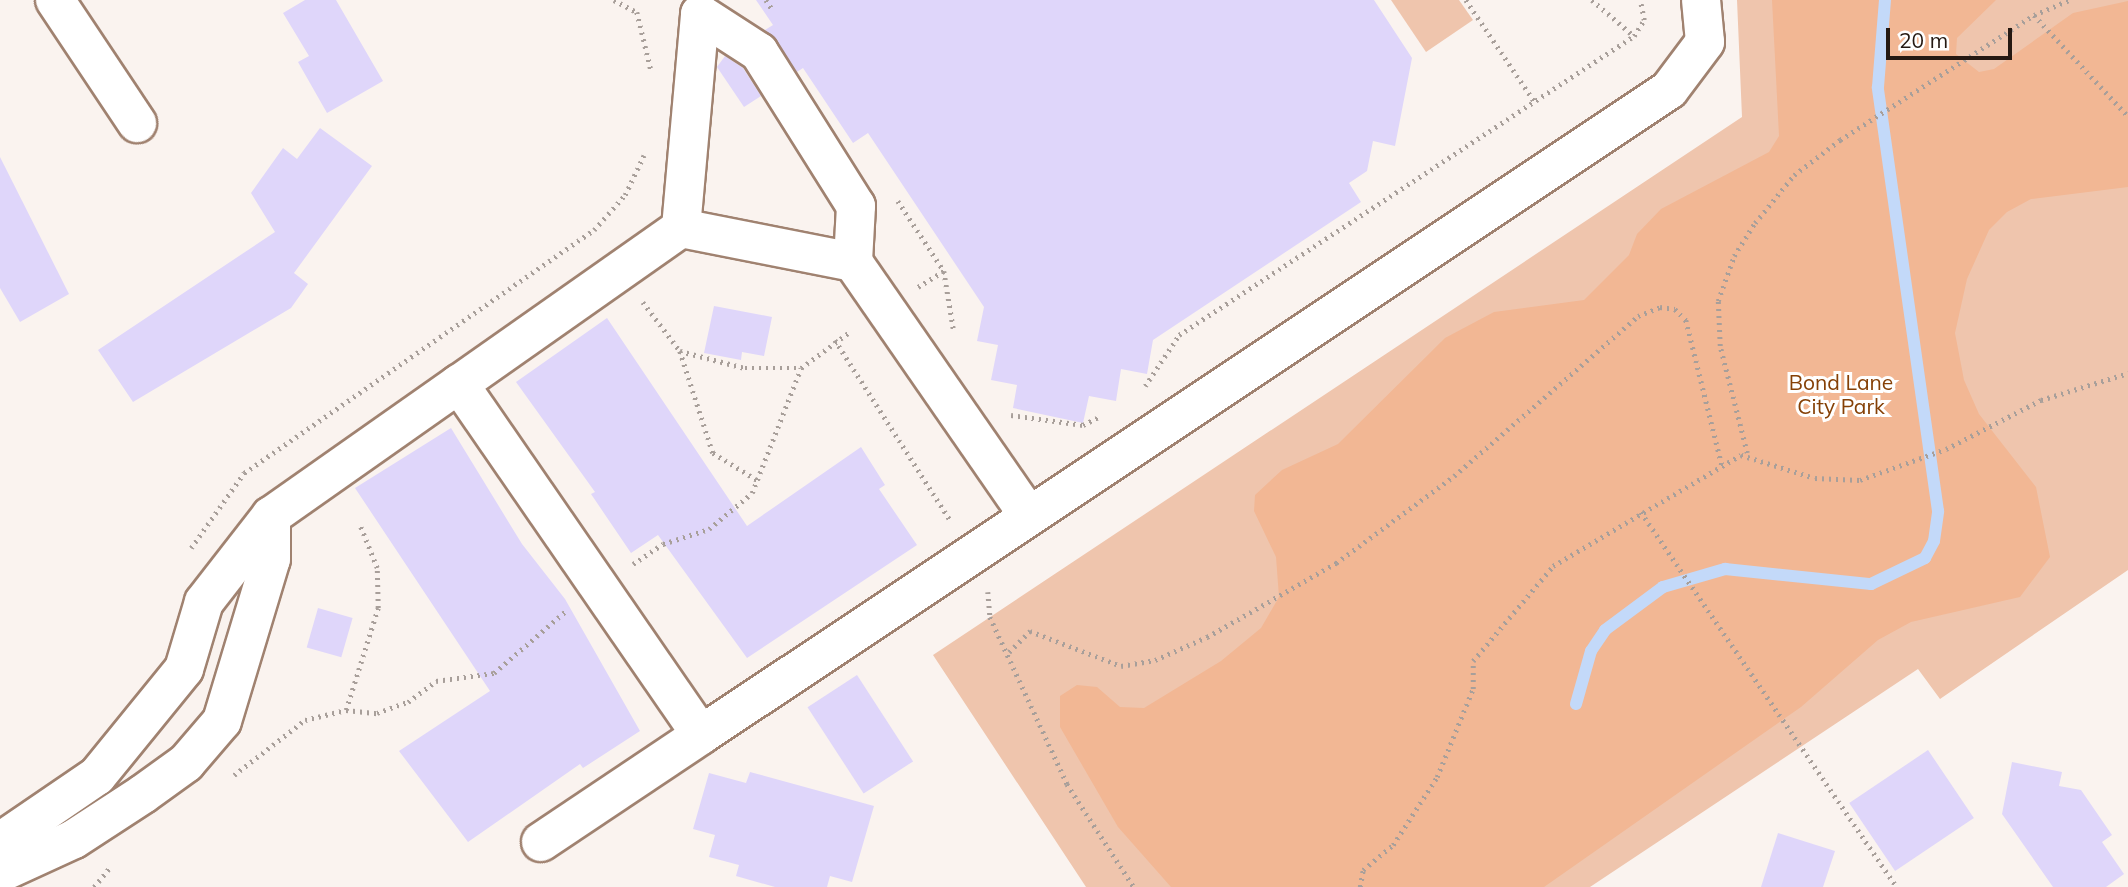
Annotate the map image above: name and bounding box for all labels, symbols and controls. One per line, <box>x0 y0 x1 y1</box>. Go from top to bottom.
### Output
scale bar <box>1890 14 2016 58</box>
text: 20 m <box>1899 27 1948 53</box>
park label: Bond Lane City Park <box>1789 369 1893 419</box>

